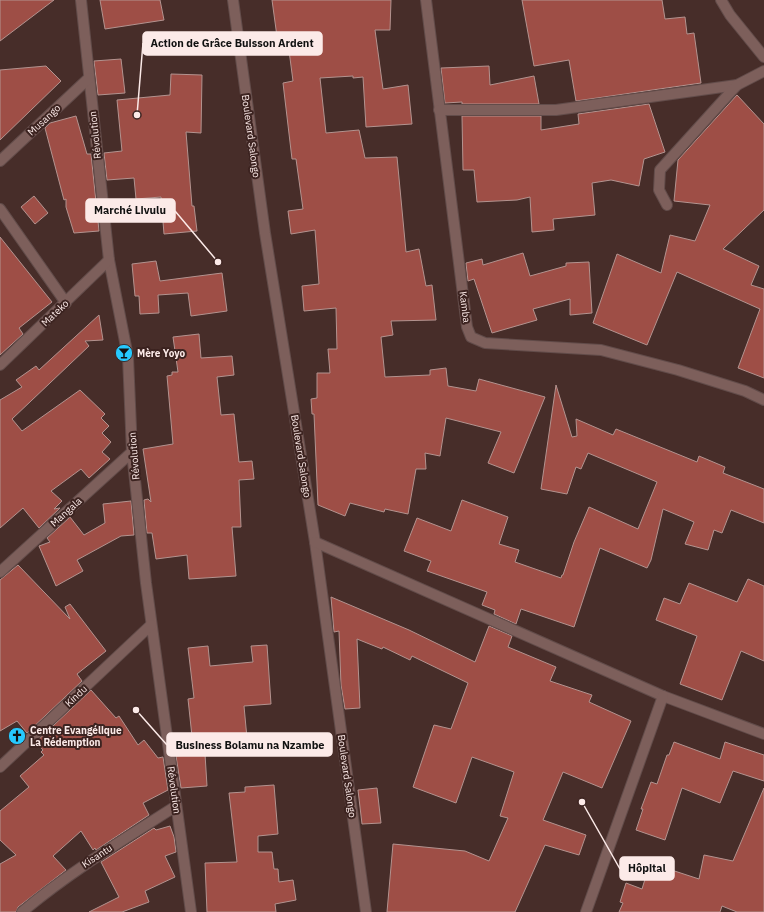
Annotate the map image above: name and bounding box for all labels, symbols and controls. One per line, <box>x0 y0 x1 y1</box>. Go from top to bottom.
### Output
callout: Action de Grâce Buisson Ardent <box>143 32 322 55</box>
text: Action de Grâce Buisson Ardent <box>150 36 314 50</box>
street label: Boulevard Salongo <box>239 94 263 179</box>
street label: Musango <box>25 101 64 139</box>
street label: Révolution <box>86 111 104 159</box>
callout: Marché Livulu <box>86 199 175 222</box>
text: Marché Livulu <box>94 203 166 217</box>
street label: Kamba <box>457 291 473 324</box>
street label: Mateko <box>39 297 72 329</box>
bar icon: Mère Yoyo <box>114 343 134 363</box>
place label: Mère Yoyo <box>137 347 185 360</box>
street label: Boulevard Salongo <box>288 414 314 499</box>
street label: Révolution <box>125 432 143 480</box>
street label: Mangala <box>48 494 85 529</box>
street label: Kindu <box>62 682 90 710</box>
place label: Centre Evangélique La Rédemption <box>30 724 122 749</box>
church icon: Centre Evangélique La Rédemption <box>7 726 27 746</box>
callout: Business Bolamu na Nzambe <box>167 733 332 756</box>
street label: Boulevard Salongo <box>335 734 359 819</box>
text: Business Bolamu na Nzambe <box>175 738 325 752</box>
street label: Révolution <box>164 765 184 815</box>
street label: Kisantu <box>79 841 115 871</box>
callout: Hôpital <box>620 857 674 880</box>
text: Hôpital <box>628 861 667 875</box>

